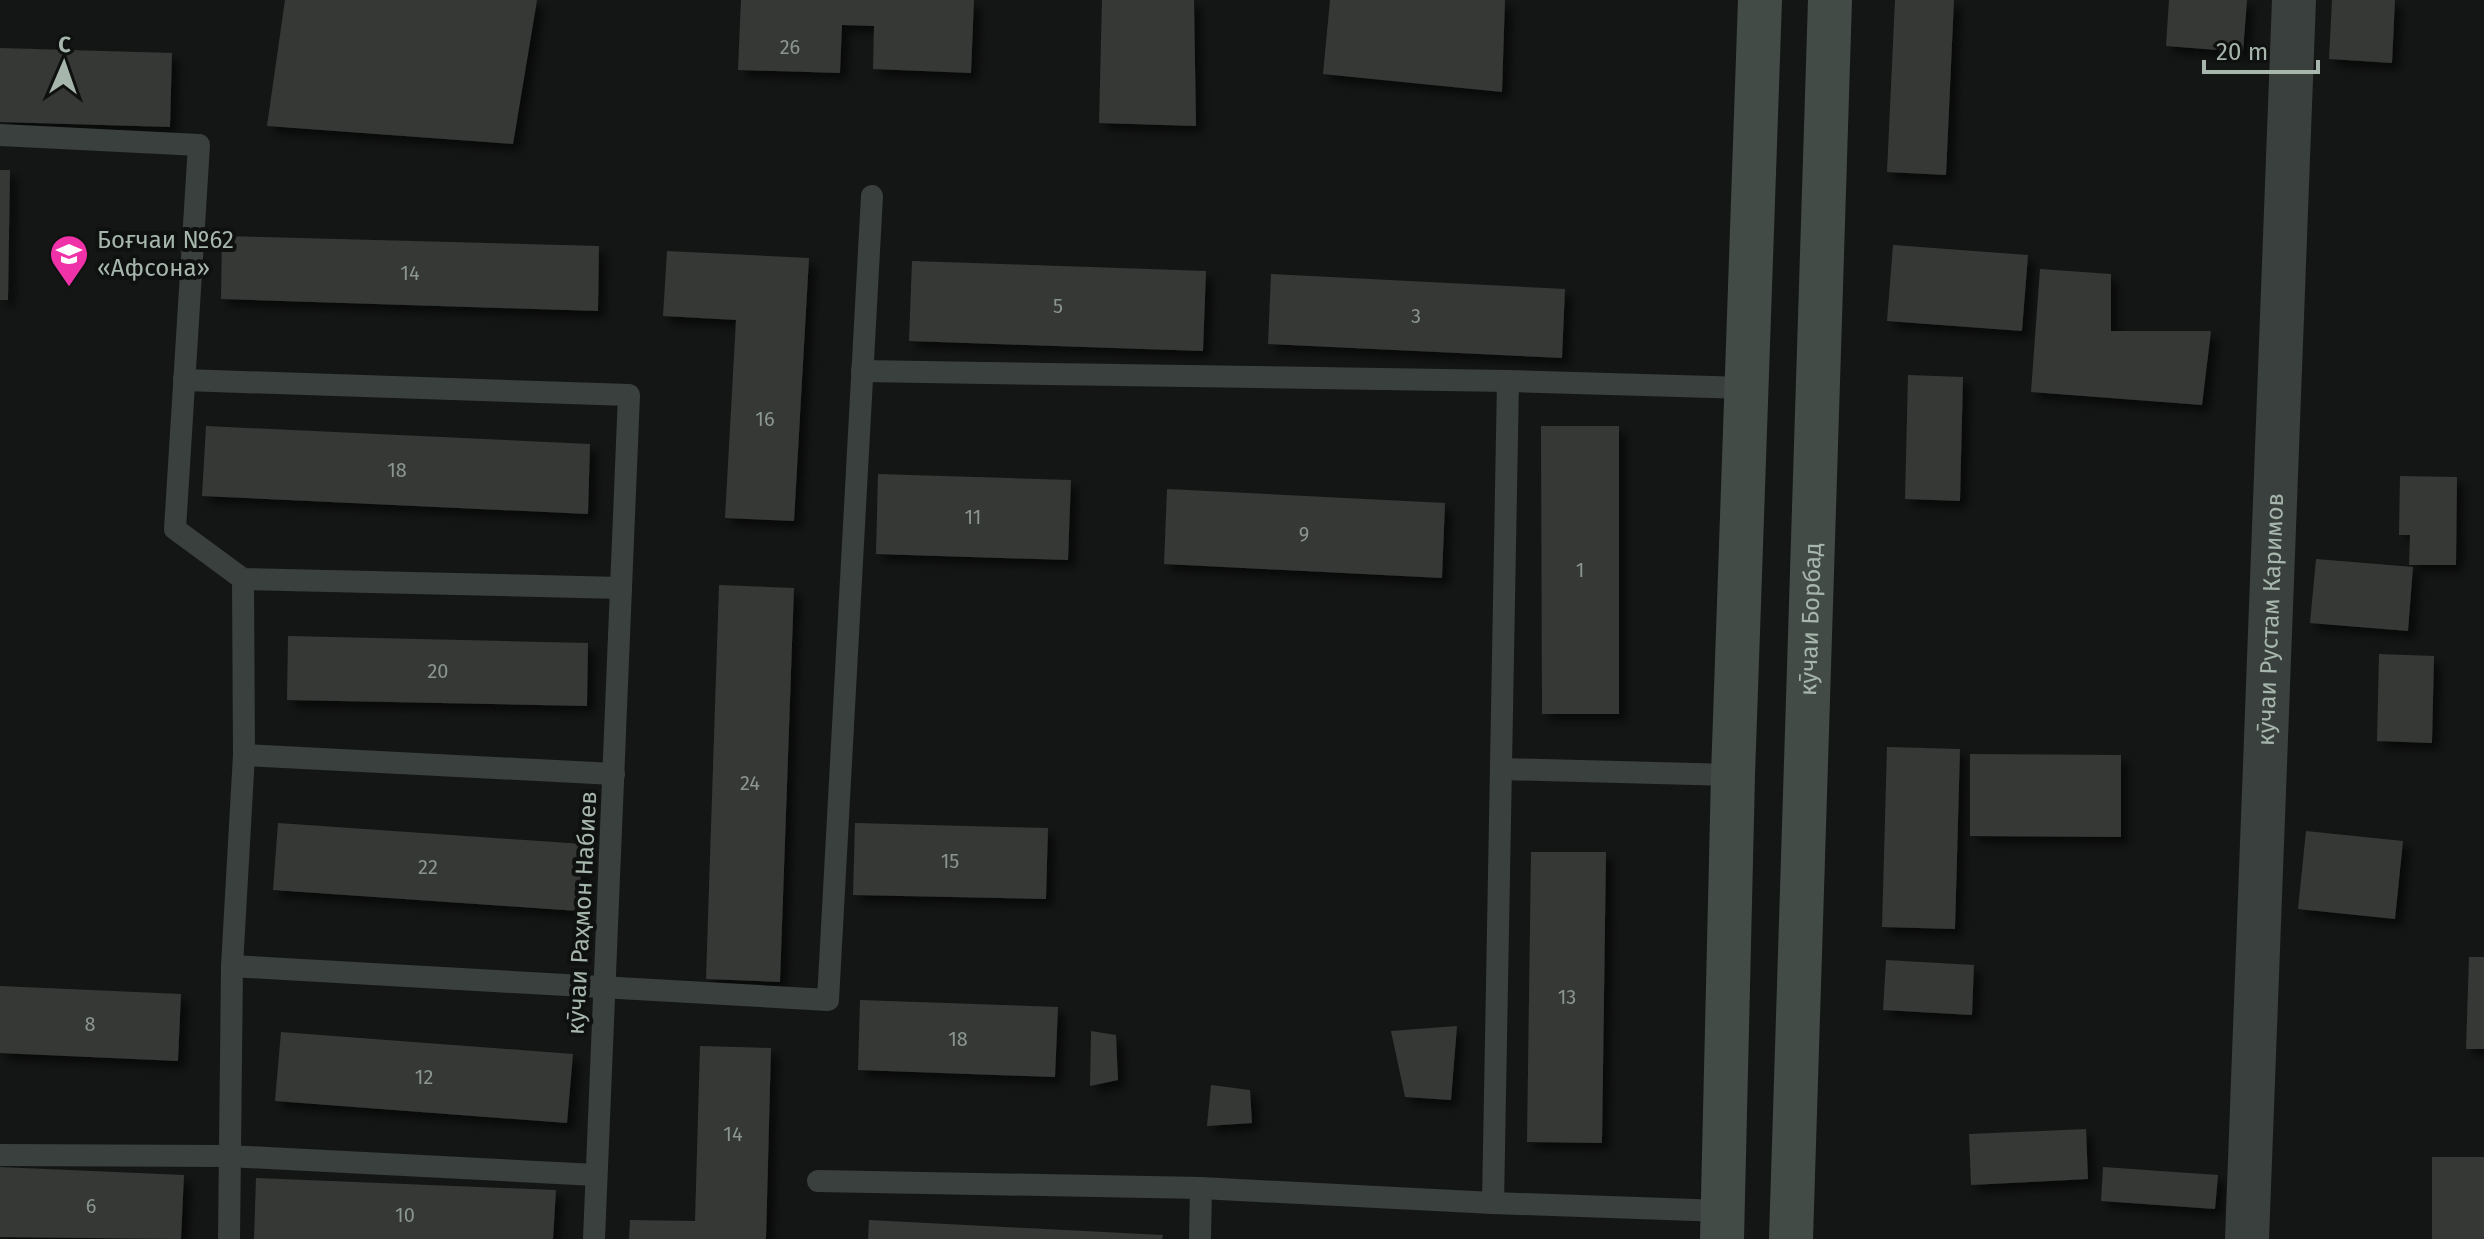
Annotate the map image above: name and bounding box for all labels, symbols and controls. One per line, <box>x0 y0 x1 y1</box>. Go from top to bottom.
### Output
north arrow <box>24 24 104 104</box>
scale bar <box>2204 24 2318 74</box>
text: С <box>58 31 72 58</box>
house number: 26 <box>780 35 800 59</box>
text: 20 m <box>2216 38 2268 66</box>
place label: Боғчаи №62 «Афсона» <box>97 226 234 282</box>
school or university icon: Боғчаи №62 «Афсона» <box>48 233 90 288</box>
house number: 14 <box>400 261 420 285</box>
house number: 5 <box>1053 294 1063 318</box>
house number: 3 <box>1411 304 1421 328</box>
house number: 16 <box>755 407 775 431</box>
house number: 18 <box>387 458 407 482</box>
street label: кӯчаи Рустам Каримов <box>2252 492 2289 746</box>
house number: 11 <box>964 505 982 529</box>
house number: 9 <box>1299 522 1309 546</box>
street label: кӯчаи Борбад <box>1794 542 1827 697</box>
house number: 1 <box>1576 558 1584 582</box>
house number: 20 <box>427 659 449 683</box>
house number: 24 <box>740 771 760 795</box>
street label: кӯчаи Раҳмон Набиев <box>562 790 602 1036</box>
house number: 15 <box>941 849 959 873</box>
house number: 22 <box>418 855 438 879</box>
house number: 13 <box>1558 985 1576 1009</box>
house number: 8 <box>84 1012 96 1036</box>
house number: 18 <box>948 1027 968 1051</box>
house number: 12 <box>415 1065 433 1089</box>
house number: 14 <box>723 1122 743 1146</box>
house number: 6 <box>86 1194 96 1218</box>
house number: 10 <box>395 1203 415 1227</box>

